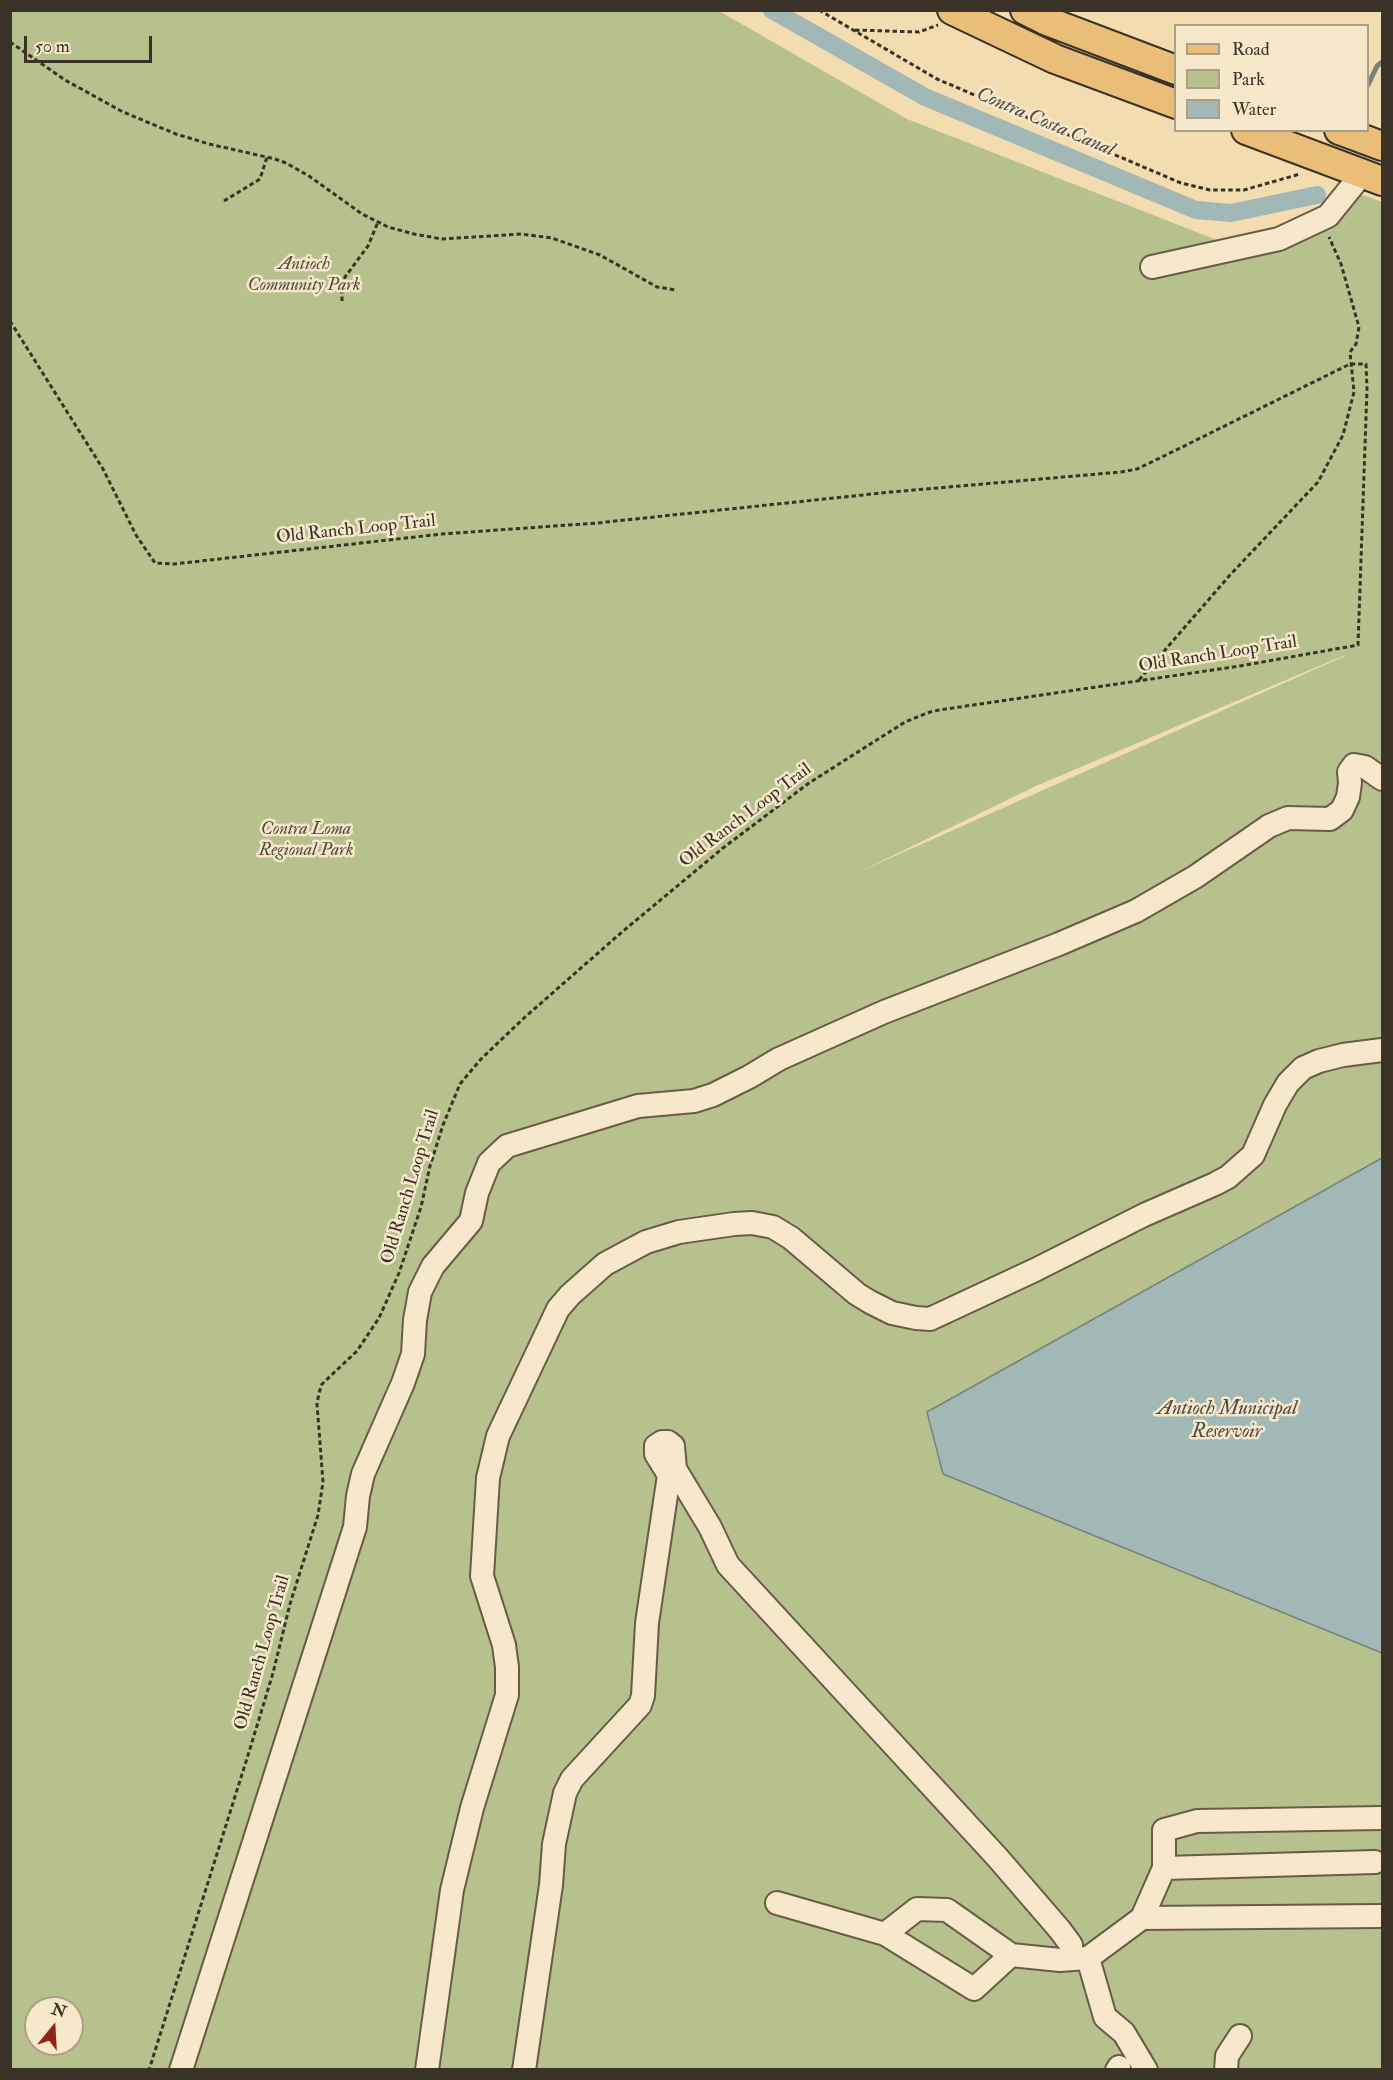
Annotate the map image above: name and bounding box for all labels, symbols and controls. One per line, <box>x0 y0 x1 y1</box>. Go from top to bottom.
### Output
scale bar <box>27 24 154 62</box>
legend <box>1174 24 1369 132</box>
text: 50 m <box>35 35 70 58</box>
text: Road <box>1232 38 1270 61</box>
text: Park <box>1232 68 1265 91</box>
water label: Contra Costa Canal <box>972 83 1118 163</box>
text: Water <box>1232 98 1276 121</box>
park label: Antioch Community Park <box>248 254 360 296</box>
street label: Old Ranch Loop Trail <box>275 511 437 549</box>
street label: Old Ranch Loop Trail <box>1137 632 1299 678</box>
street label: Old Ranch Loop Trail <box>676 759 816 873</box>
park label: Contra Loma Regional Park <box>259 819 353 862</box>
street label: Old Ranch Loop Trail <box>377 1107 445 1267</box>
water label: Antioch Municipal Reservoir <box>1157 1398 1297 1445</box>
street label: Old Ranch Loop Trail <box>231 1573 295 1733</box>
north arrow <box>24 1996 84 2056</box>
text: N <box>49 1999 69 2023</box>

